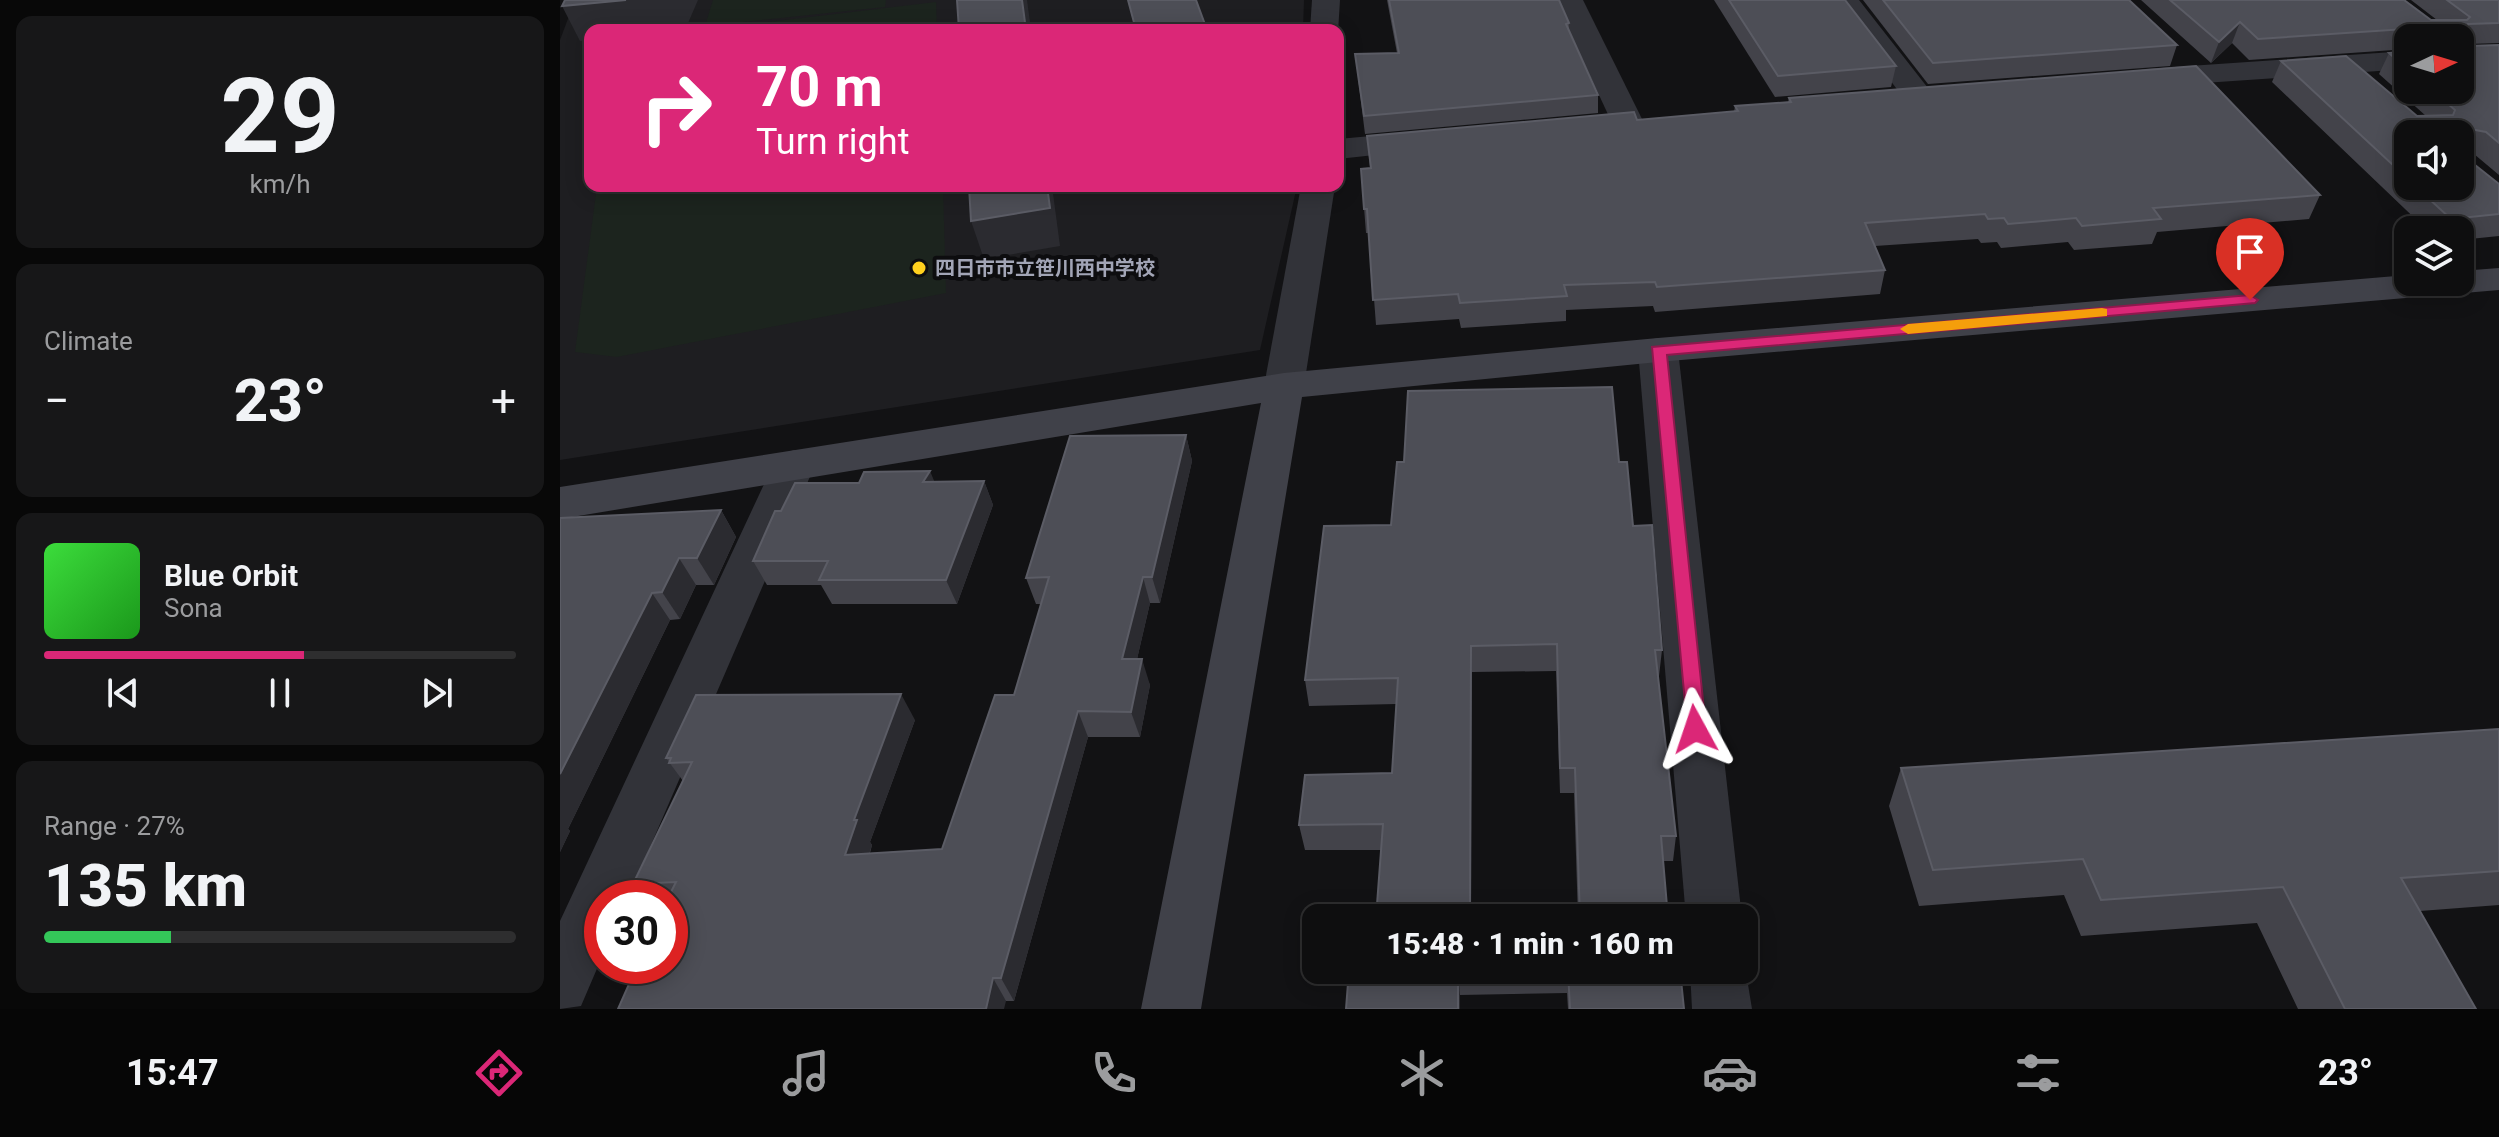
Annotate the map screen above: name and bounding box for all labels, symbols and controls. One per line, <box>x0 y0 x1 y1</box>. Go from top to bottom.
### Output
north arrow <box>2394 24 2474 104</box>
map controls <box>2394 24 2474 296</box>
text: 70 m <box>756 54 883 120</box>
text: 29 <box>220 56 340 177</box>
icon: right <box>624 56 728 160</box>
button: sound <box>2394 120 2474 200</box>
text: Turn right <box>756 121 909 163</box>
text: km/h <box>249 169 311 199</box>
button: layers <box>2394 216 2474 296</box>
pin <box>2216 218 2284 300</box>
icon: arrive <box>2228 230 2272 274</box>
place label: 四日市市立笹川西中学校 <box>935 256 1155 280</box>
marker: 四日市市立笹川西中学校 <box>910 259 928 277</box>
text: Climate <box>44 326 133 356</box>
text: 23° <box>234 365 327 436</box>
text: − <box>44 375 69 427</box>
text: + <box>491 375 516 427</box>
text: Blue Orbit <box>164 558 298 593</box>
text: Sona <box>164 593 223 623</box>
icon: previous <box>101 671 145 715</box>
icon: pause <box>258 671 302 715</box>
icon: next <box>415 671 459 715</box>
position arrow <box>1653 687 1737 771</box>
text: Range · 27% <box>44 811 185 841</box>
text: 135 km <box>44 850 247 921</box>
speed limit sign: 30 <box>584 880 688 984</box>
text: 15:48 · 1 min · 160 m <box>1386 926 1674 961</box>
icon: directions <box>471 1045 527 1101</box>
icon: music <box>778 1045 834 1101</box>
icon: phone <box>1086 1045 1142 1101</box>
icon: climate <box>1394 1045 1450 1101</box>
icon: car <box>1702 1045 1758 1101</box>
icon: filters <box>2010 1045 2066 1101</box>
text: 15:47 <box>126 1052 219 1094</box>
text: 23° <box>2318 1052 2373 1094</box>

